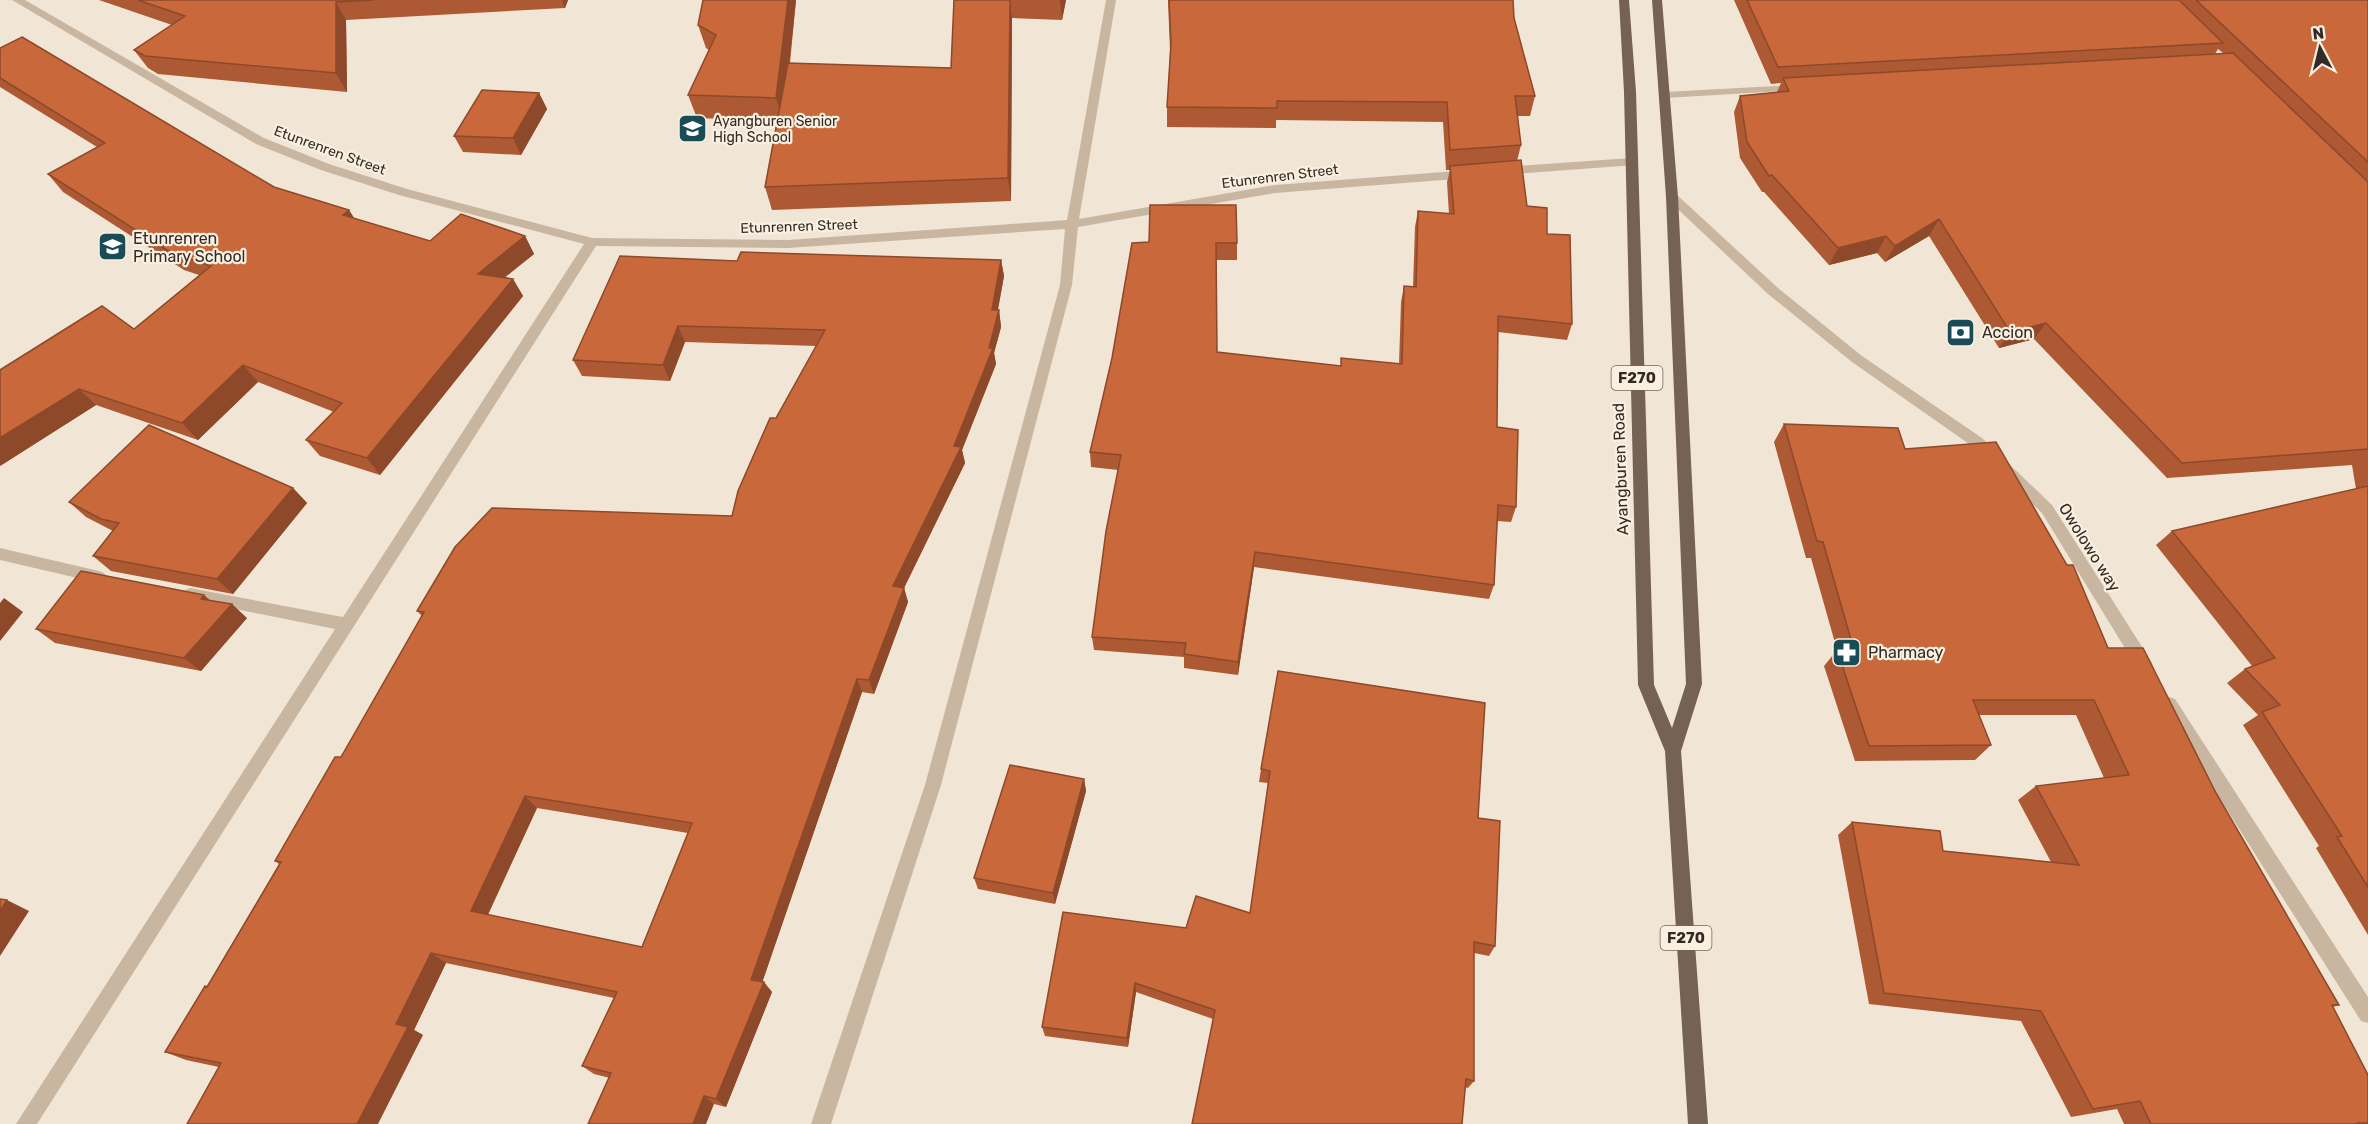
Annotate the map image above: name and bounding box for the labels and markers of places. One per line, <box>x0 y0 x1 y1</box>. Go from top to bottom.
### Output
school or university icon: Ayangburen Senior High School <box>676 113 708 145</box>
place label: Ayangburen Senior High School <box>713 113 838 146</box>
place label: Etunrenren Primary School <box>133 229 245 266</box>
school or university icon: Etunrenren Primary School <box>96 231 128 263</box>
bank icon: Accion <box>1945 316 1977 348</box>
place label: Accion <box>1982 323 2033 342</box>
pharmacy icon: Pharmacy <box>1831 636 1863 668</box>
place label: Pharmacy <box>1868 643 1944 662</box>

